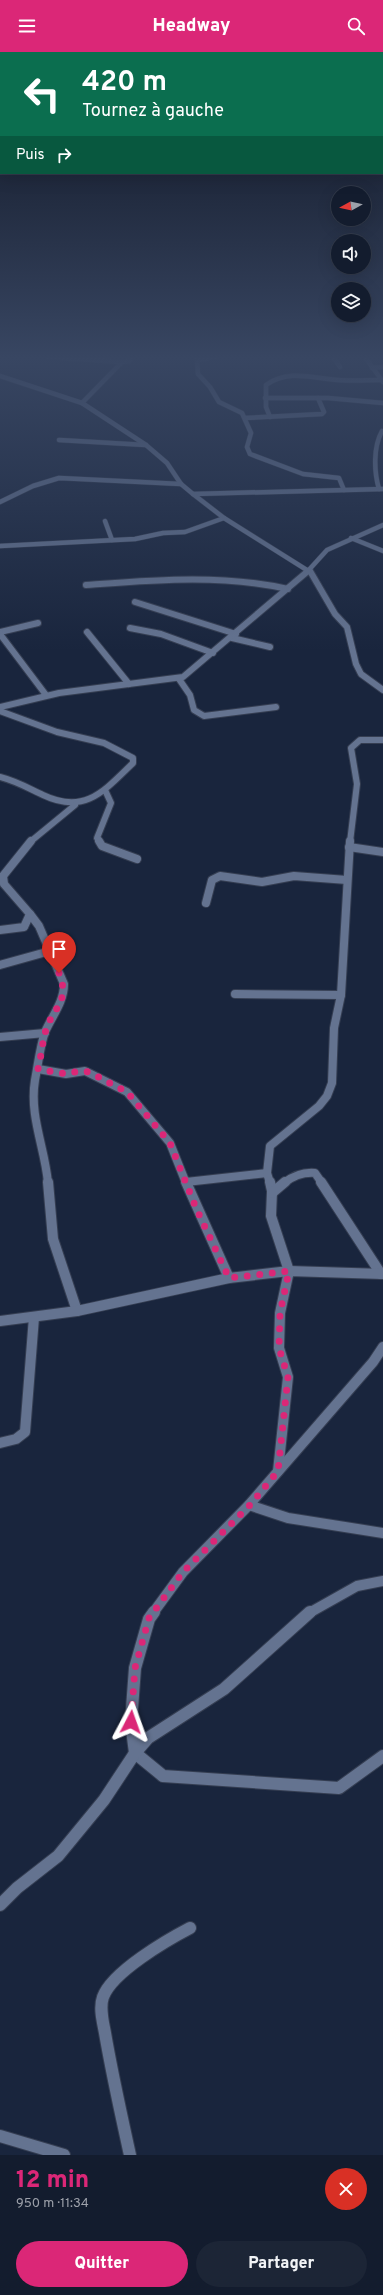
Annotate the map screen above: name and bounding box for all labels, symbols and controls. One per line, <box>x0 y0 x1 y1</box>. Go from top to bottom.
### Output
icon: menu <box>16 15 38 37</box>
text: Headway <box>153 15 230 38</box>
icon: search <box>345 15 367 37</box>
text: 420 m <box>82 65 167 101</box>
icon: left <box>16 68 68 120</box>
text: Tournez à gauche <box>82 100 224 123</box>
icon: right <box>53 144 75 166</box>
text: Puis <box>16 146 45 165</box>
north arrow <box>331 186 371 226</box>
map controls <box>331 186 371 322</box>
button: sound <box>331 234 371 274</box>
button: layers <box>331 282 371 322</box>
pin <box>42 932 76 973</box>
icon: arrive <box>48 938 70 960</box>
position arrow <box>110 1701 152 1743</box>
text: 12 min <box>16 2166 89 2196</box>
button: close <box>325 2168 367 2210</box>
text: 950 m · 11:34 <box>16 2196 89 2212</box>
button: Quitter <box>16 2241 188 2287</box>
button: Partager <box>196 2241 367 2287</box>

